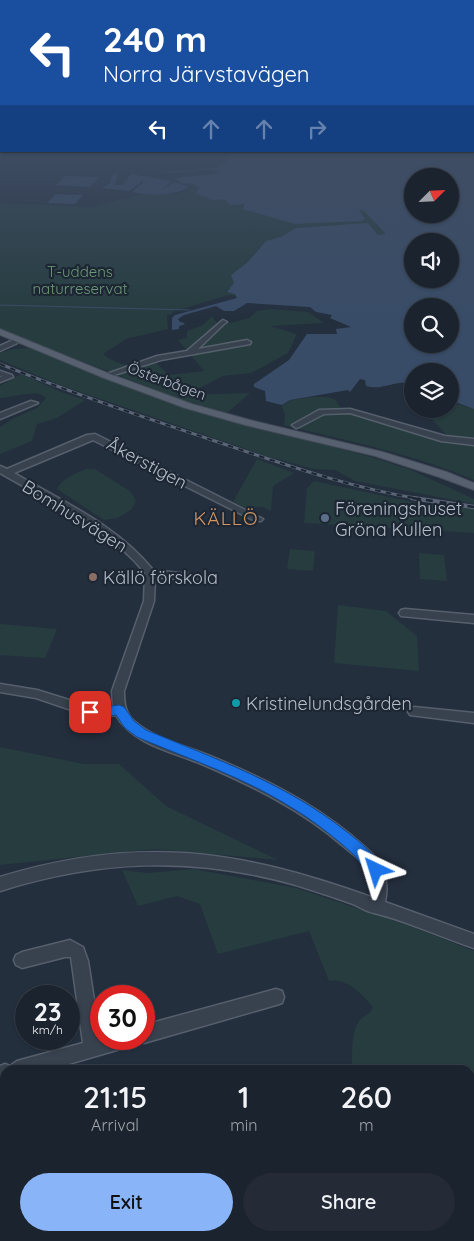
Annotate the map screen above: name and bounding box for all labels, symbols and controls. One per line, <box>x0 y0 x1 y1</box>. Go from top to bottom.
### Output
text: 240 m <box>103 17 207 61</box>
icon: left <box>20 20 85 85</box>
text: Norra Järvstavägen <box>103 60 310 88</box>
icon: left <box>144 115 172 143</box>
icon: ahead <box>197 115 225 143</box>
icon: ahead <box>250 115 278 143</box>
icon: right <box>303 115 331 143</box>
north arrow <box>404 168 459 222</box>
map controls <box>404 168 459 418</box>
button: sound <box>404 233 459 288</box>
park label: T-uddens naturreservat <box>32 262 128 298</box>
button: search <box>404 298 459 353</box>
street label: Österbågen <box>125 358 209 404</box>
button: layers <box>404 363 459 418</box>
street label: Åkerstigen <box>103 432 191 494</box>
street label: Bomhusvägen <box>18 475 132 557</box>
place label: Föreningshuset Gröna Kullen <box>335 497 462 541</box>
district label: KÄLLÖ <box>194 506 258 530</box>
marker: Föreningshuset Gröna Kullen <box>319 512 331 524</box>
place label: Källö förskola <box>103 566 218 589</box>
marker: Källö förskola <box>87 571 99 583</box>
pin <box>69 691 111 733</box>
place label: Kristinelundsgården <box>246 692 412 715</box>
marker: Kristinelundsgården <box>230 697 242 709</box>
icon: arrive <box>76 698 104 726</box>
position arrow <box>349 843 401 895</box>
speed limit sign: 30 <box>90 985 155 1050</box>
text: 23 <box>34 996 61 1027</box>
text: km/h <box>32 1022 63 1037</box>
text: 21:15 <box>83 1078 147 1116</box>
text: 1 <box>238 1078 250 1116</box>
text: 260 <box>340 1078 392 1116</box>
text: Arrival <box>91 1115 139 1135</box>
text: min <box>230 1115 257 1135</box>
text: m <box>359 1115 373 1135</box>
button: Exit <box>20 1173 233 1231</box>
button: Share <box>243 1173 455 1231</box>

